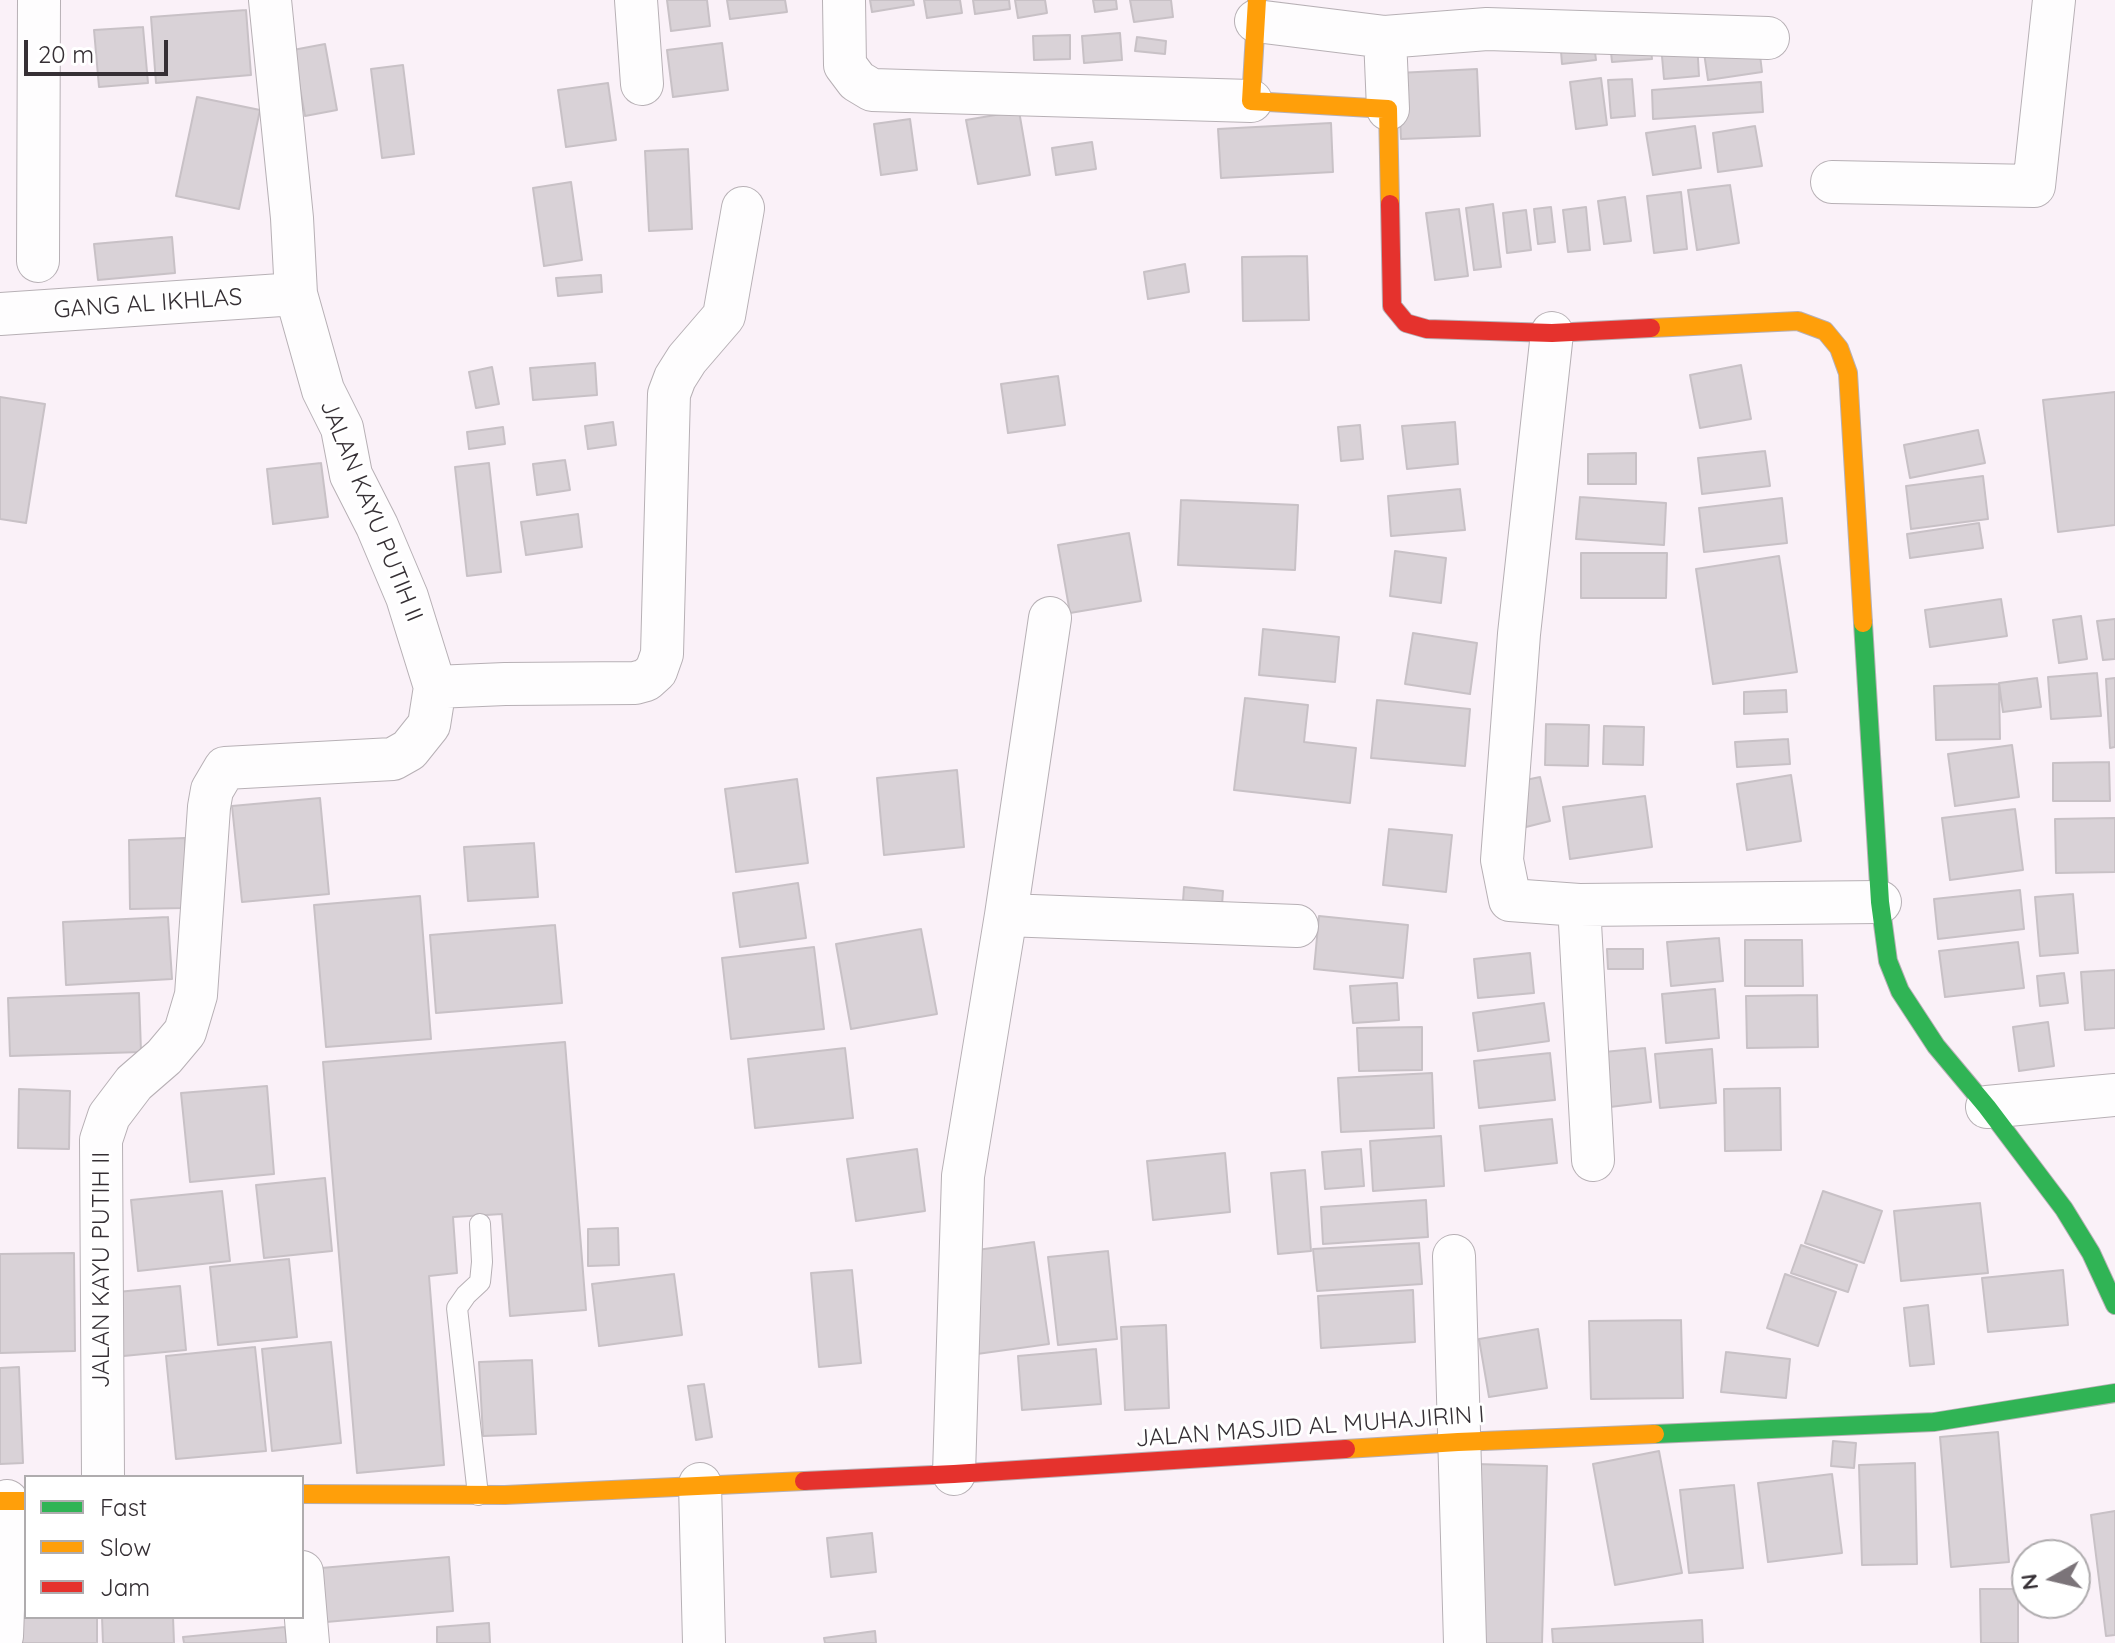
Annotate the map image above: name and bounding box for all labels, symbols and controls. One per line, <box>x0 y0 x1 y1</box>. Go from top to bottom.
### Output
scale bar <box>28 24 172 74</box>
text: 20 m <box>38 39 94 69</box>
street label: GANG AL IKHLAS <box>53 283 243 325</box>
street label: JALAN KAYU PUTIH II <box>313 396 429 626</box>
street label: JALAN KAYU PUTIH II <box>88 1152 116 1388</box>
street label: JALAN MASJID AL MUHAJIRIN I <box>1134 1400 1486 1454</box>
legend <box>24 1475 304 1619</box>
text: Fast <box>100 1492 147 1522</box>
text: Slow <box>100 1532 151 1562</box>
north arrow <box>2011 1539 2091 1619</box>
text: Jam <box>100 1572 150 1602</box>
text: N <box>2014 1572 2044 1592</box>

